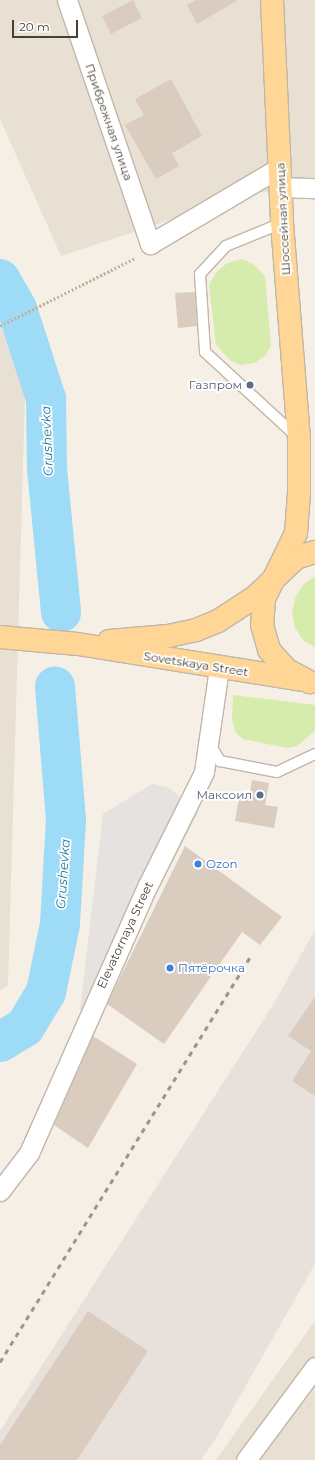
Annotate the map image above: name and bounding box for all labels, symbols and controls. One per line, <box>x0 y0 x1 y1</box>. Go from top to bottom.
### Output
scale bar <box>14 12 80 38</box>
text: 20 m <box>19 19 50 34</box>
street label: Прибрежная улица <box>82 62 136 182</box>
street label: Шоссейная улица <box>273 162 293 276</box>
place label: Газпром <box>189 378 242 392</box>
marker: Газпром <box>245 380 255 390</box>
water label: Grushevka <box>38 406 56 476</box>
street label: Sovetskaya Street <box>143 649 249 679</box>
place label: Максоил <box>197 788 252 802</box>
marker: Максоил <box>255 790 265 800</box>
water label: Grushevka <box>53 838 73 910</box>
place label: Ozon <box>206 857 238 871</box>
marker: Ozon <box>193 859 203 869</box>
street label: Elevatornaya Street <box>94 879 156 991</box>
place label: Пятёрочка <box>178 961 245 975</box>
marker: Пятёрочка <box>165 963 175 973</box>

